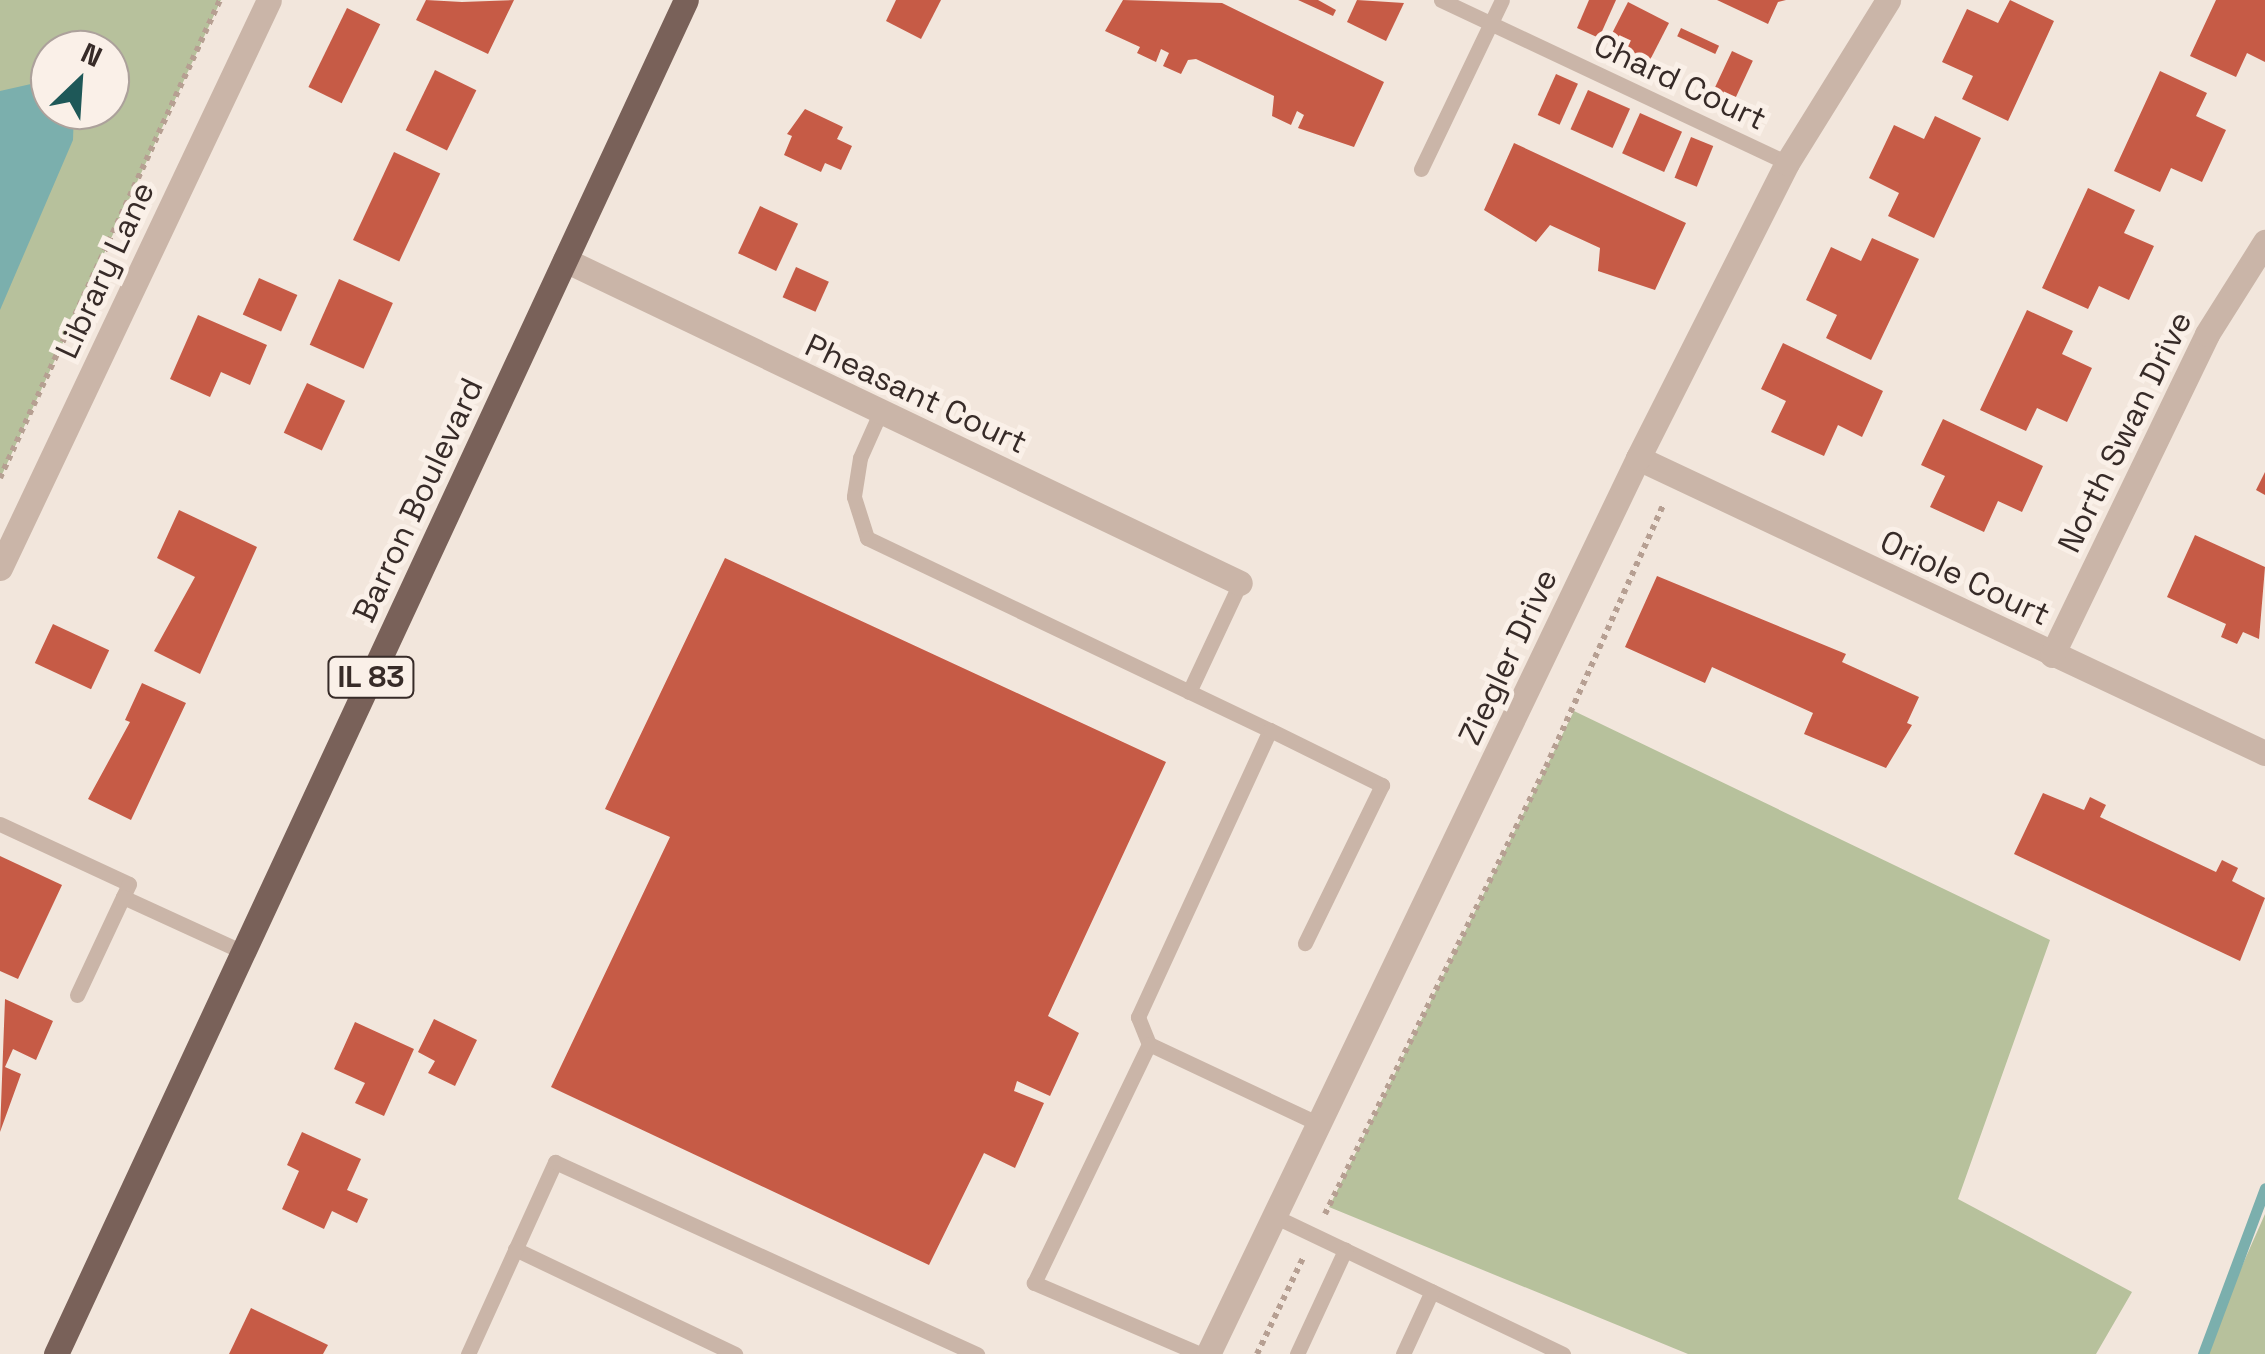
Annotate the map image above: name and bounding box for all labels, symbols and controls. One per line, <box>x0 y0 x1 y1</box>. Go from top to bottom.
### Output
street label: Chard Court <box>1588 25 1772 139</box>
north arrow <box>30 30 130 130</box>
text: N <box>76 34 108 75</box>
street label: Library Lane <box>47 176 163 364</box>
street label: North Swan Drive <box>2050 305 2200 559</box>
street label: Pheasant Court <box>799 326 1033 462</box>
street label: Barron Boulevard <box>345 372 491 628</box>
street label: Oriole Court <box>1874 522 2056 634</box>
street label: Ziegler Drive <box>1451 563 1565 751</box>
road number: IL 83 <box>326 652 416 702</box>

